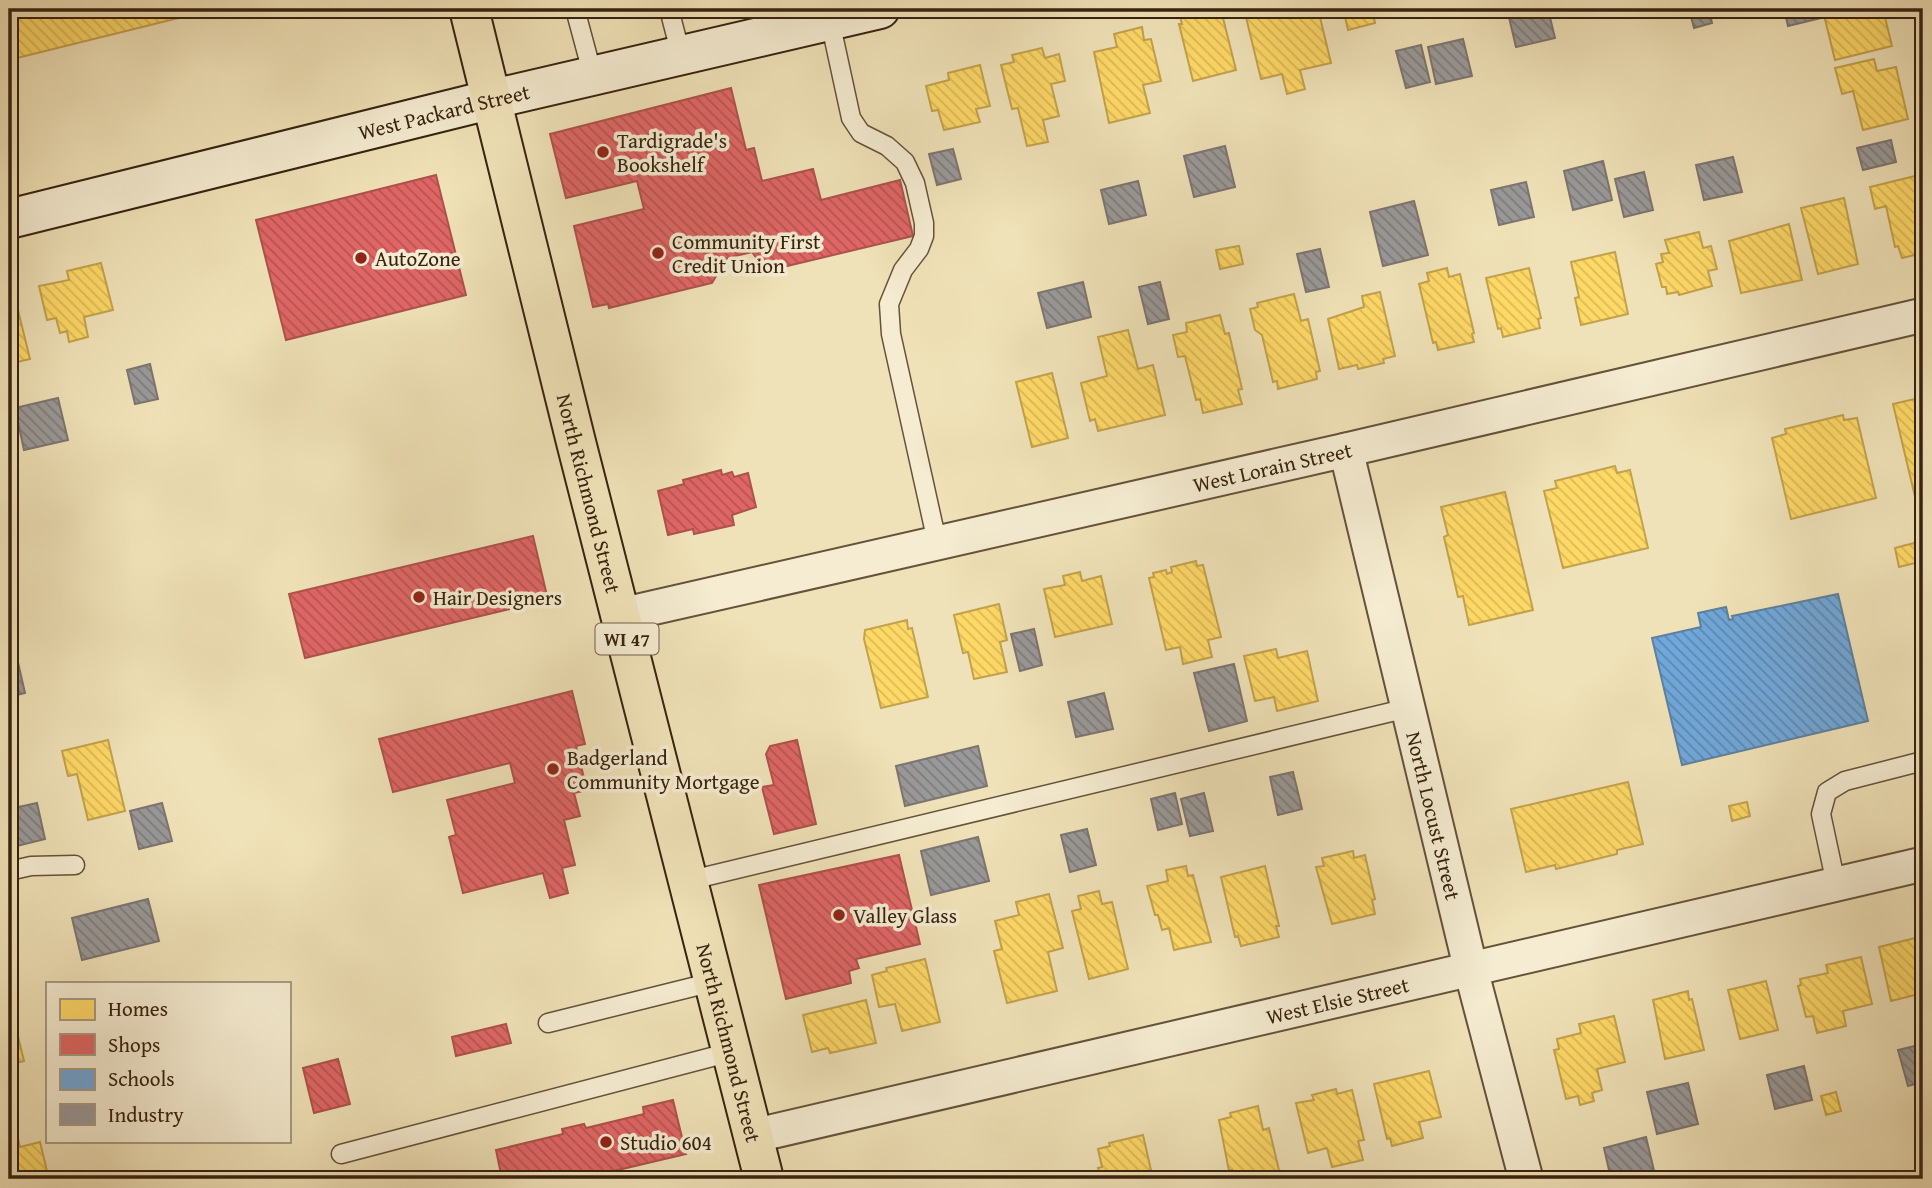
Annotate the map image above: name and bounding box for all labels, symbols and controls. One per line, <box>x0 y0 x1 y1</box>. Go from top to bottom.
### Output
street label: West Packard Street <box>355 75 533 147</box>
place label: Tardigrade's Bookshelf <box>617 125 727 180</box>
marker: Tardigrade's Bookshelf <box>595 144 611 160</box>
place label: Community First Credit Union <box>672 226 821 281</box>
place label: AutoZone <box>375 243 461 274</box>
marker: Community First Credit Union <box>650 245 666 261</box>
marker: AutoZone <box>353 250 369 266</box>
street label: North Richmond Street <box>549 390 630 597</box>
street label: West Lorain Street <box>1190 434 1355 500</box>
place label: Hair Designers <box>433 582 562 613</box>
marker: Hair Designers <box>411 589 427 605</box>
road number: WI 47 <box>596 624 658 654</box>
street label: North Locust Street <box>1399 728 1469 903</box>
place label: Badgerland Community Mortgage <box>567 742 760 797</box>
marker: Badgerland Community Mortgage <box>545 761 561 777</box>
place label: Valley Glass <box>853 900 957 931</box>
marker: Valley Glass <box>831 907 847 923</box>
street label: North Richmond Street <box>689 940 770 1146</box>
street label: West Elsie Street <box>1263 968 1412 1032</box>
legend <box>46 982 290 1142</box>
text: Homes <box>108 993 168 1024</box>
text: Shops <box>108 1029 160 1060</box>
text: Schools <box>108 1063 175 1094</box>
text: Industry <box>108 1099 184 1130</box>
place label: Studio 604 <box>620 1127 712 1158</box>
marker: Studio 604 <box>598 1134 614 1150</box>

